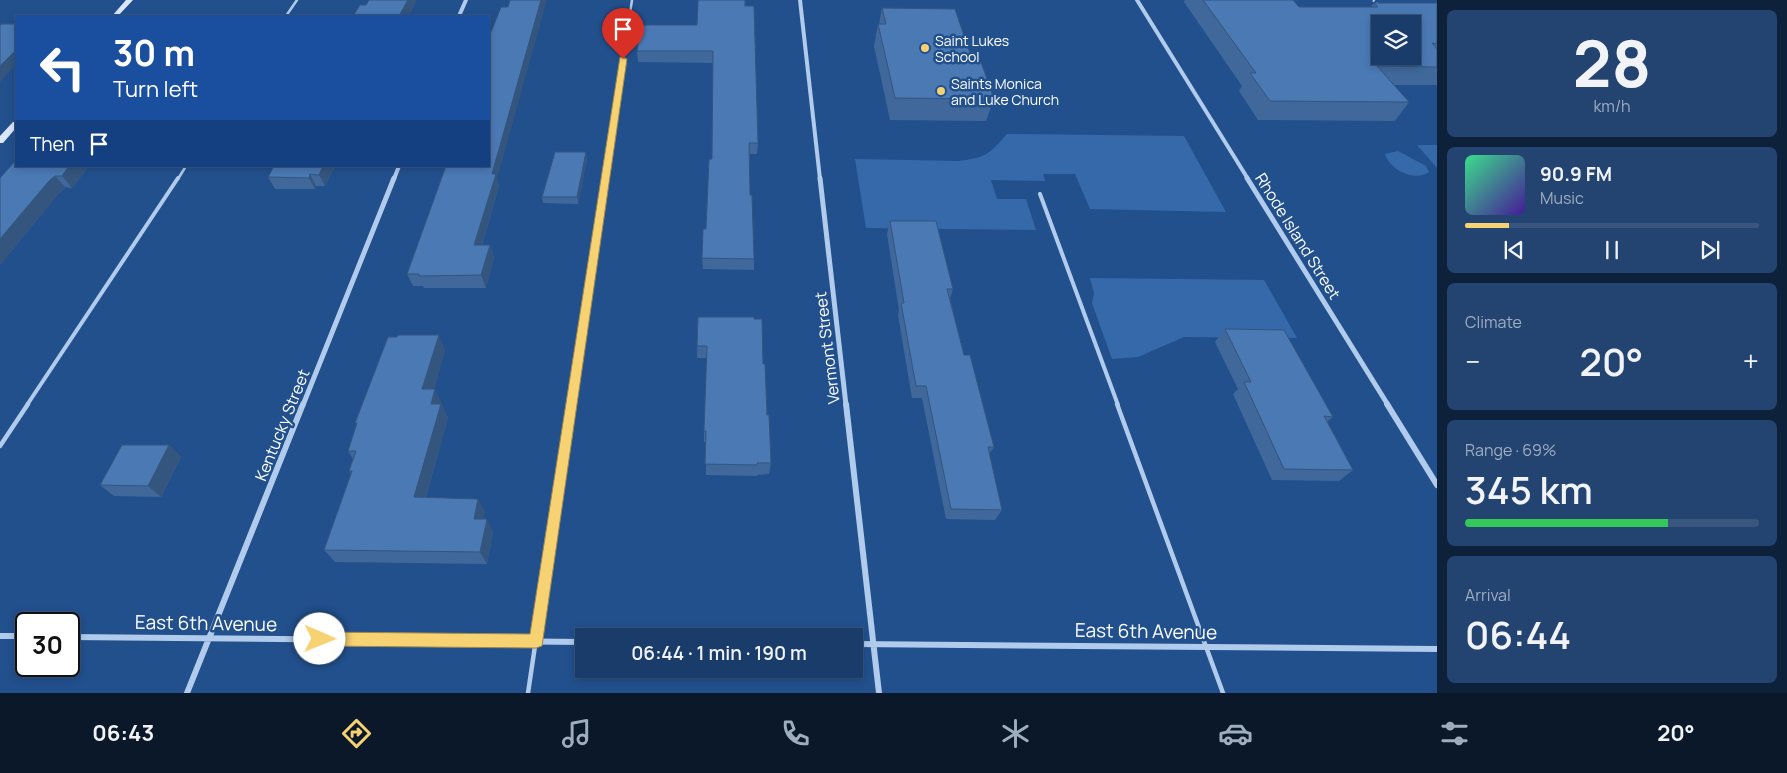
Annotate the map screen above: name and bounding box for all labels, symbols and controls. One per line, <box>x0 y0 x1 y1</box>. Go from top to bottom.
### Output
pin <box>602 8 644 59</box>
icon: arrive <box>609 15 637 43</box>
map controls <box>1371 15 1421 65</box>
button: layers <box>1371 15 1421 65</box>
text: 28 <box>1573 18 1651 107</box>
text: 30 m <box>113 29 195 77</box>
place label: Saint Lukes School <box>935 31 1009 66</box>
icon: left <box>30 35 95 100</box>
marker: Saint Lukes School <box>919 42 931 54</box>
text: Turn left <box>113 74 198 104</box>
place label: Saints Monica and Luke Church <box>951 74 1059 109</box>
marker: Saints Monica and Luke Church <box>935 85 947 97</box>
text: km/h <box>1593 95 1631 117</box>
icon: arrive <box>85 130 113 158</box>
text: Then <box>30 131 75 157</box>
text: 90.9 FM <box>1540 161 1612 187</box>
street label: Rhode Island Street <box>1250 169 1346 303</box>
text: Music <box>1540 187 1584 209</box>
icon: previous <box>1500 236 1528 264</box>
icon: pause <box>1598 236 1626 264</box>
icon: next <box>1696 236 1724 264</box>
street label: Vermont Street <box>809 291 845 405</box>
text: Climate <box>1465 311 1522 333</box>
text: 20° <box>1580 335 1643 387</box>
text: − <box>1465 342 1480 380</box>
text: + <box>1743 342 1759 380</box>
street label: Kentucky Street <box>250 366 314 484</box>
text: Range · 69% <box>1465 439 1556 461</box>
text: 345 km <box>1465 463 1593 515</box>
text: Arrival <box>1465 584 1511 606</box>
text: 06:44 <box>1465 608 1571 660</box>
street label: East 6th Avenue <box>135 609 277 637</box>
speed limit sign: 30 <box>15 612 80 677</box>
position arrow <box>293 612 345 664</box>
street label: East 6th Avenue <box>1075 617 1217 645</box>
text: 06:44 · 1 min · 190 m <box>631 640 807 666</box>
icon: directions <box>339 716 374 751</box>
icon: music <box>559 716 594 751</box>
icon: phone <box>778 716 813 751</box>
icon: climate <box>998 716 1033 751</box>
icon: car <box>1218 716 1253 751</box>
icon: filters <box>1437 716 1472 751</box>
text: 06:43 <box>92 718 154 748</box>
text: 20° <box>1657 718 1695 748</box>

